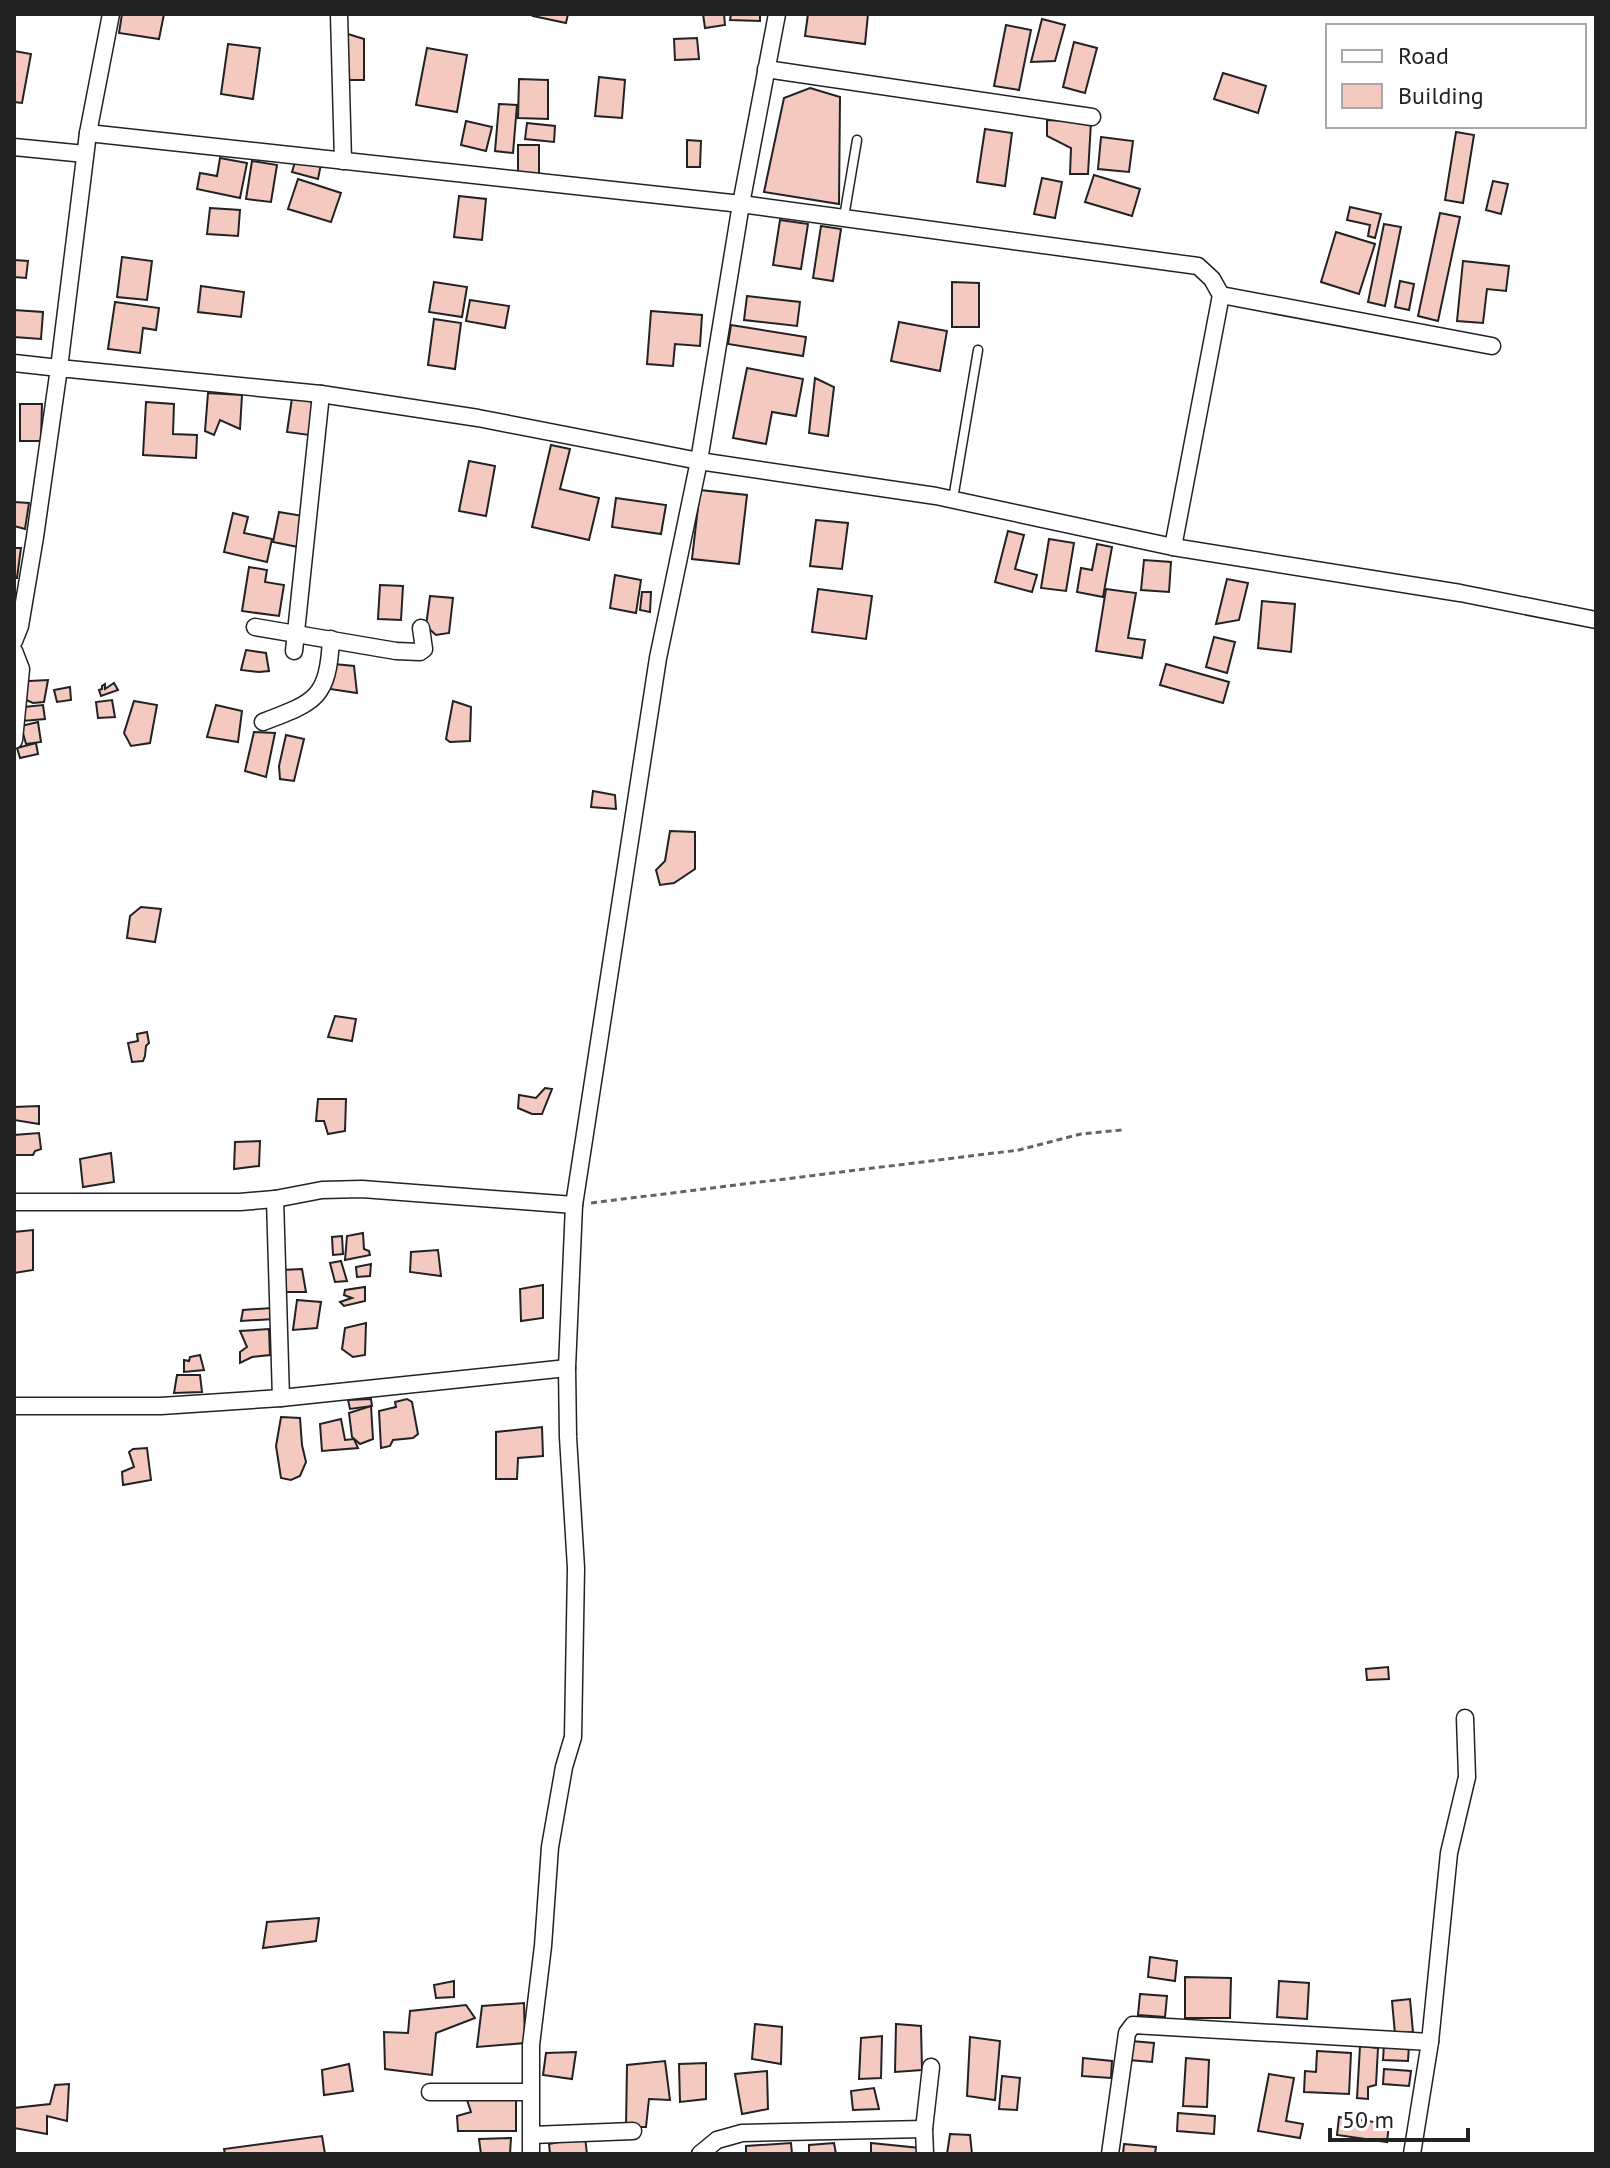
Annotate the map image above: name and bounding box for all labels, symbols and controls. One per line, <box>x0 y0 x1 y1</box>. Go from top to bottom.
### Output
legend <box>1326 24 1586 128</box>
text: Road <box>1398 40 1449 71</box>
text: Building <box>1398 80 1484 111</box>
scale bar <box>1330 2092 1468 2142</box>
text: 50 m <box>1342 2104 1394 2135</box>

